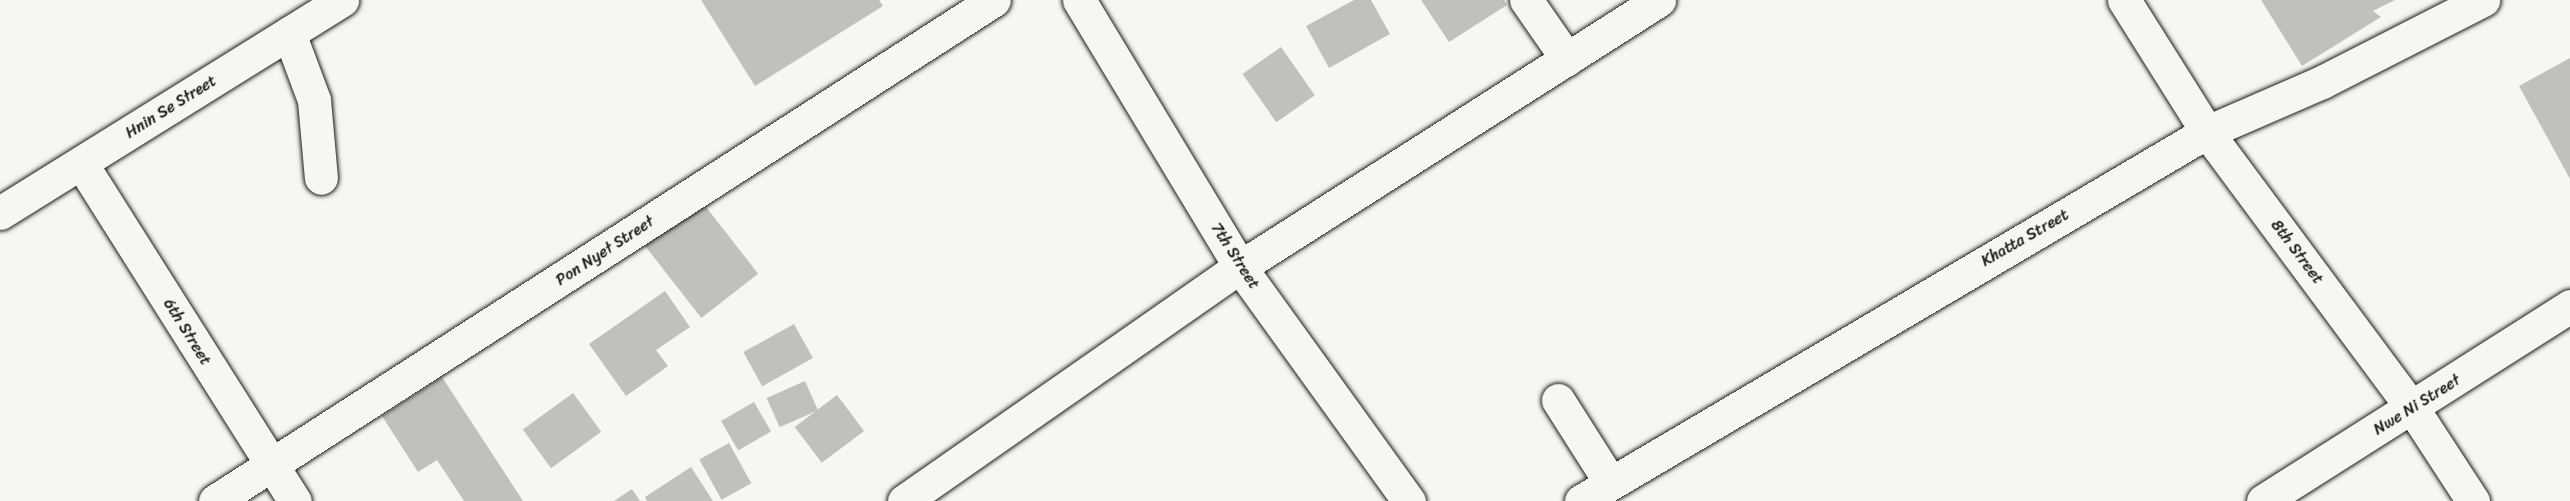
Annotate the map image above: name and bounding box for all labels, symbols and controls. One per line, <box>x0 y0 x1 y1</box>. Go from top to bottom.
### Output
street label: Hnin Se Street <box>121 71 221 143</box>
street label: Khatta Street <box>1978 205 2072 271</box>
street label: Pon Nyet Street <box>551 211 659 291</box>
street label: 8th Street <box>2267 216 2327 288</box>
street label: 7th Street <box>1206 219 1264 293</box>
street label: 6th Street <box>159 295 215 369</box>
street label: Nwe Ni Street <box>2369 370 2465 440</box>

